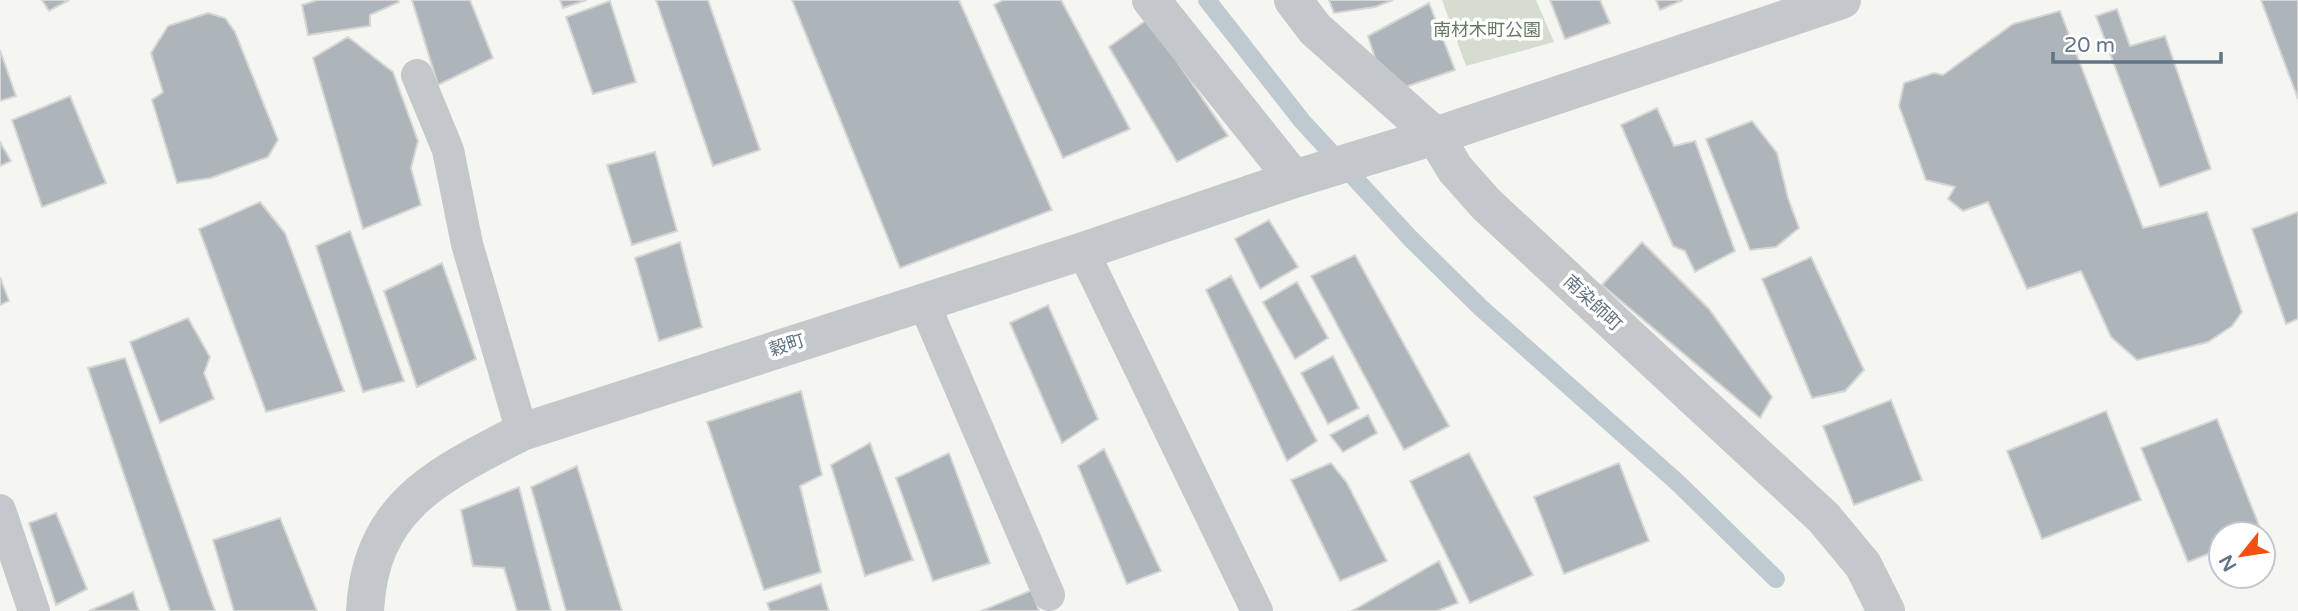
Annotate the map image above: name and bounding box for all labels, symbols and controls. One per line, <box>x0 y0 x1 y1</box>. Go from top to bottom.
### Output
park label: 南材木町公園 <box>1433 19 1541 41</box>
scale bar <box>2053 21 2221 65</box>
text: 20 m <box>2064 33 2115 58</box>
street label: 南染師町 <box>1559 270 1627 336</box>
street label: 穀町 <box>766 329 808 361</box>
north arrow <box>2207 520 2277 590</box>
text: N <box>2215 551 2241 575</box>

